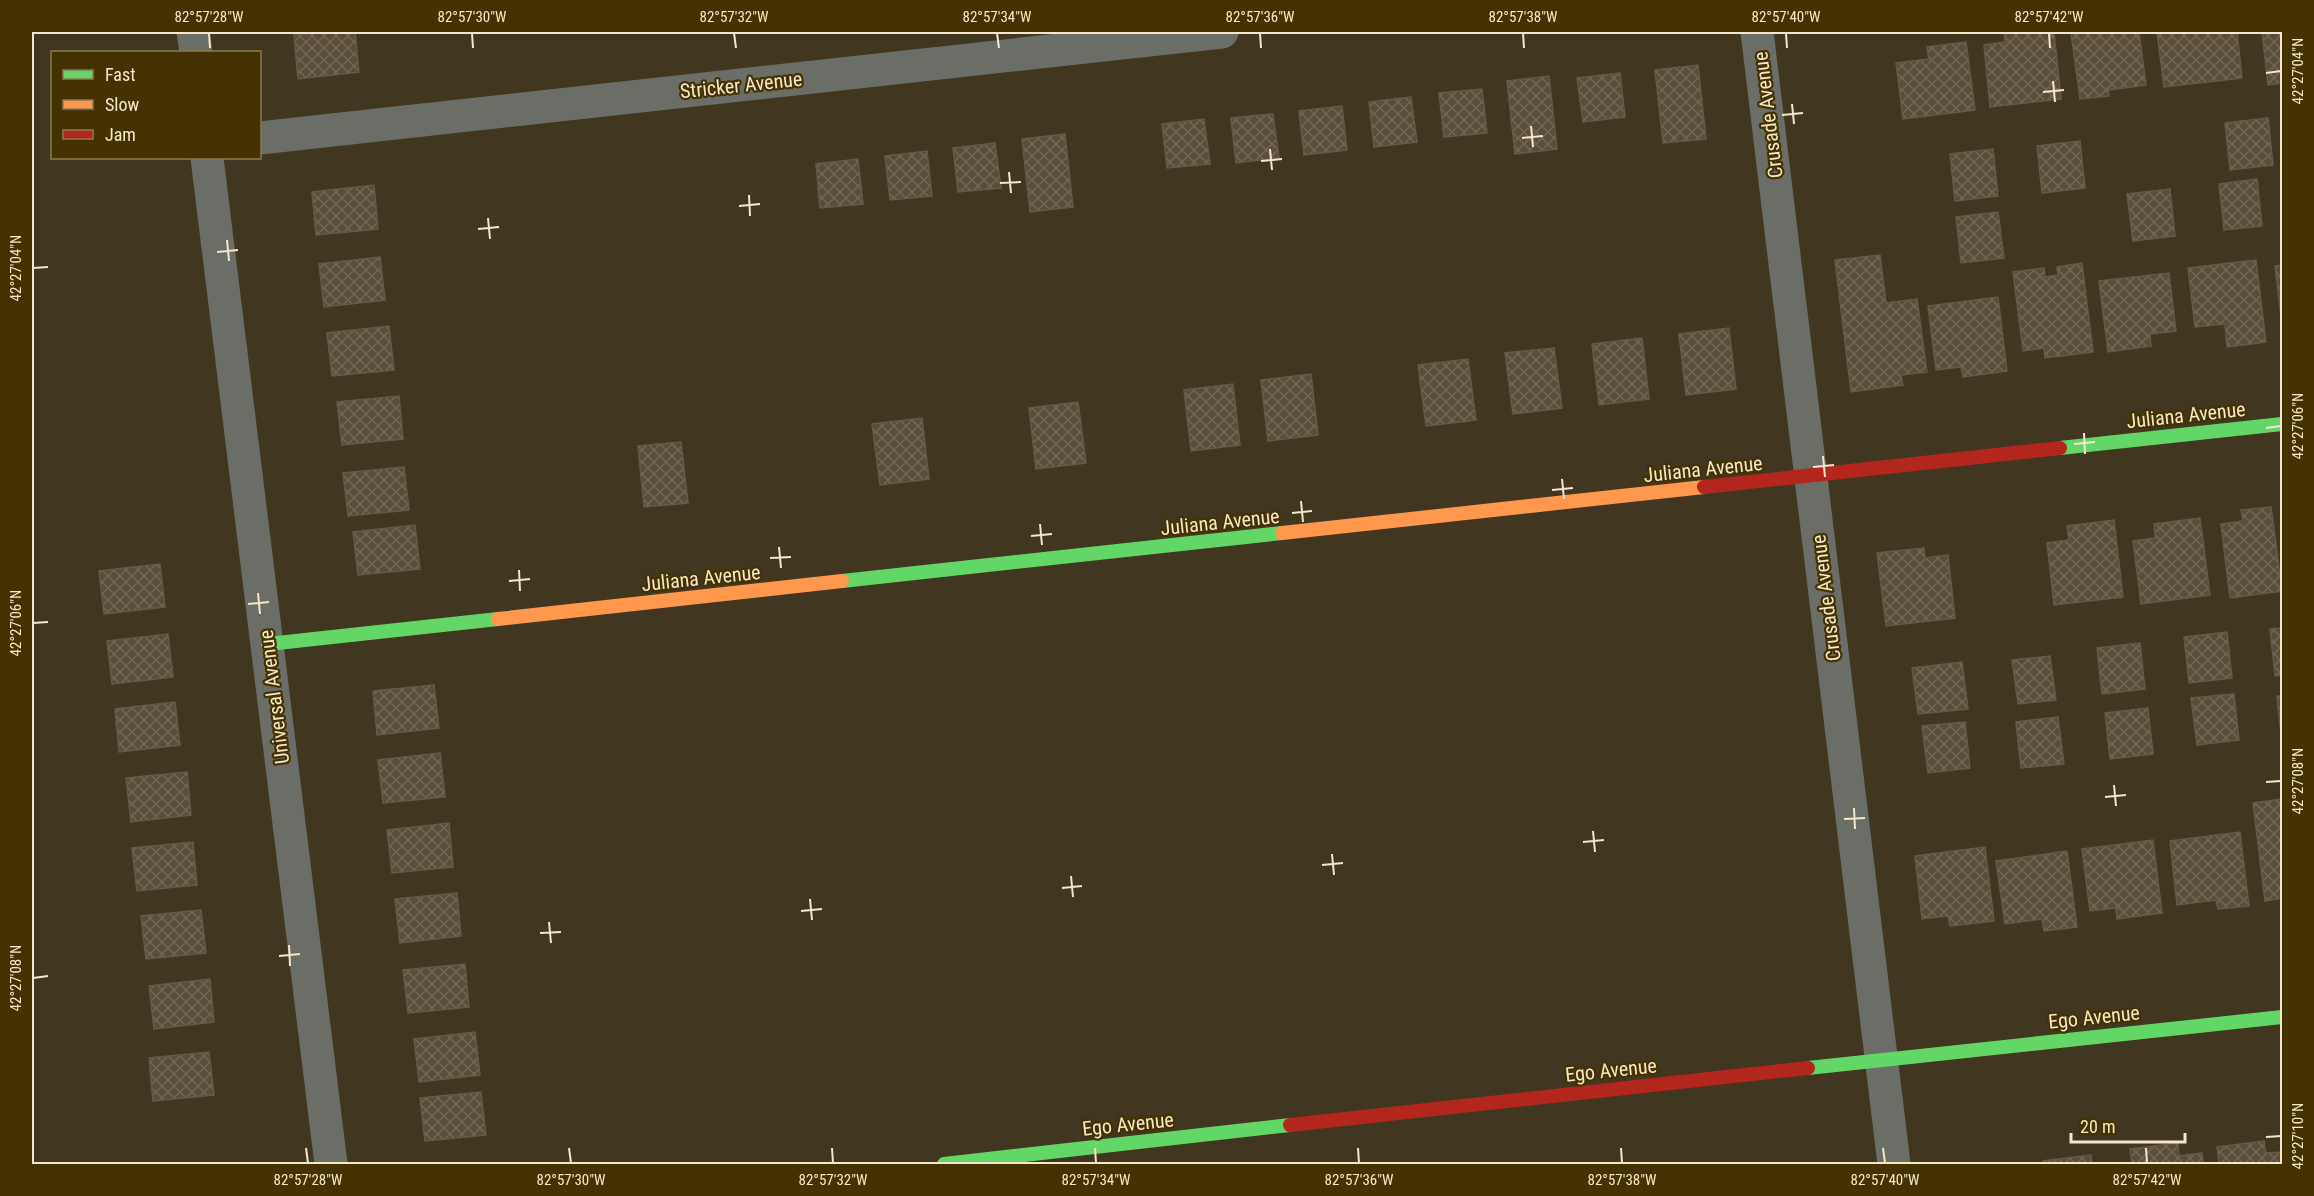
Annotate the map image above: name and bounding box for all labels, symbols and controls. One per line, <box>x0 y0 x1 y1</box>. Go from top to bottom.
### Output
text: 82°57'28"W <box>175 8 244 26</box>
text: 82°57'30"W <box>438 8 507 26</box>
text: 82°57'32"W <box>700 8 769 26</box>
text: 82°57'34"W <box>963 8 1032 26</box>
text: 82°57'36"W <box>1226 8 1295 26</box>
text: 82°57'38"W <box>1489 8 1558 26</box>
text: 82°57'40"W <box>1752 8 1821 26</box>
text: 82°57'42"W <box>2015 8 2084 26</box>
text: 42°27'04"N <box>2289 38 2307 104</box>
street label: Crusade Avenue <box>1748 50 1788 180</box>
legend <box>51 51 261 159</box>
text: Fast <box>105 64 136 85</box>
street label: Stricker Avenue <box>679 67 803 103</box>
text: Slow <box>105 94 140 115</box>
text: Jam <box>105 124 136 145</box>
text: 42°27'04"N <box>7 235 25 301</box>
text: 42°27'06"N <box>2289 393 2307 459</box>
street label: Juliana Avenue <box>2125 397 2247 433</box>
street label: Juliana Avenue <box>1642 451 1764 487</box>
street label: Juliana Avenue <box>1159 504 1281 540</box>
street label: Crusade Avenue <box>1806 533 1846 663</box>
street label: Juliana Avenue <box>640 560 762 596</box>
text: 42°27'06"N <box>7 590 25 656</box>
street label: Universal Avenue <box>254 629 294 765</box>
text: 42°27'08"N <box>2289 748 2307 814</box>
text: 42°27'08"N <box>7 945 25 1011</box>
street label: Ego Avenue <box>2047 1000 2141 1034</box>
street label: Ego Avenue <box>1564 1053 1658 1087</box>
text: 42°27'10"N <box>2289 1103 2307 1169</box>
scale bar <box>2071 1106 2185 1144</box>
street label: Ego Avenue <box>1081 1107 1175 1141</box>
text: 20 m <box>2080 1116 2115 1137</box>
text: 82°57'28"W <box>274 1171 343 1189</box>
text: 82°57'30"W <box>537 1171 606 1189</box>
text: 82°57'32"W <box>799 1171 868 1189</box>
text: 82°57'34"W <box>1062 1171 1131 1189</box>
text: 82°57'36"W <box>1325 1171 1394 1189</box>
text: 82°57'38"W <box>1588 1171 1657 1189</box>
text: 82°57'40"W <box>1851 1171 1920 1189</box>
text: 82°57'42"W <box>2113 1171 2182 1189</box>

